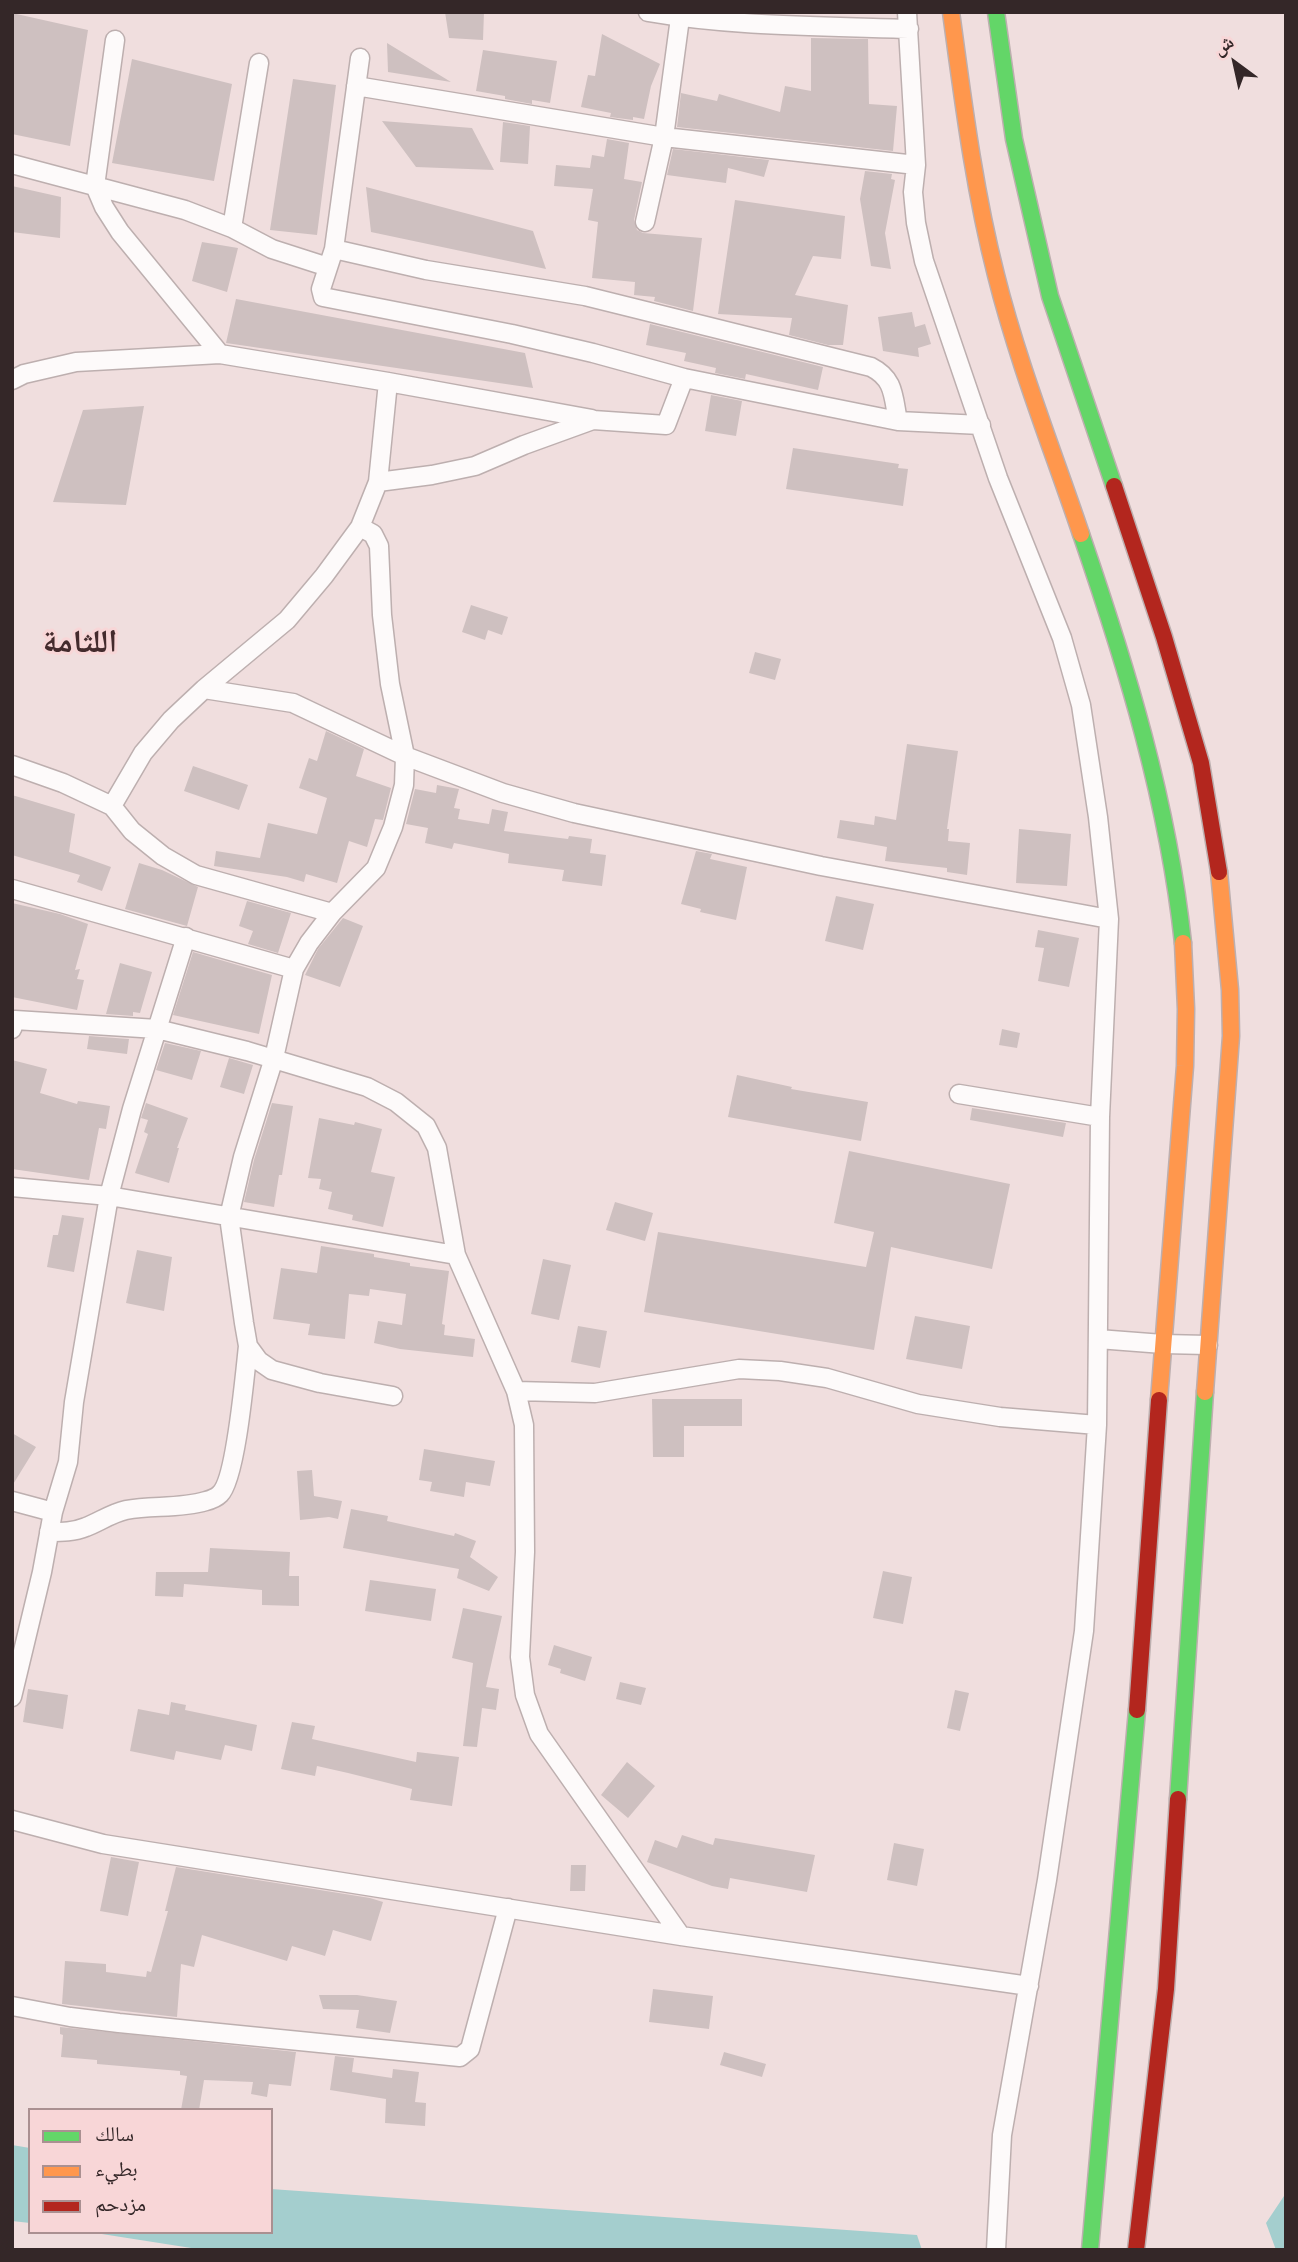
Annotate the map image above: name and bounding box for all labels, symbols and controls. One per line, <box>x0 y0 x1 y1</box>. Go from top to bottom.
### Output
north arrow <box>1200 28 1270 98</box>
text: ش <box>1209 30 1238 60</box>
district label: اللثامة <box>43 624 117 662</box>
legend <box>28 2108 273 2234</box>
text: سالك <box>95 2121 134 2146</box>
text: بطيء <box>95 2156 138 2181</box>
text: مزدحم <box>95 2191 146 2216</box>

